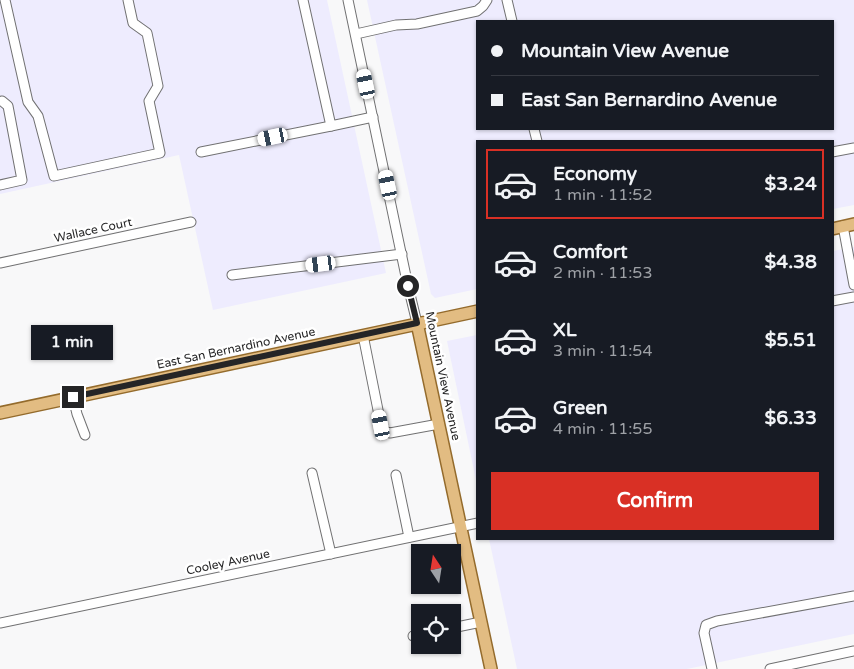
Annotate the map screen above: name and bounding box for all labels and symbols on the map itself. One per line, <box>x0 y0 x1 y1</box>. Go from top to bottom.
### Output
car <box>355 68 376 100</box>
car <box>256 127 289 147</box>
car <box>377 169 398 201</box>
street label: Wallace Court <box>53 215 134 245</box>
car <box>305 255 336 273</box>
route start <box>397 275 419 297</box>
street label: Mountain View Avenue <box>422 310 464 442</box>
callout: 1 min <box>32 324 114 360</box>
street label: East San Bernardino Avenue <box>155 324 317 372</box>
route end <box>62 386 84 408</box>
car <box>370 409 391 441</box>
north arrow <box>411 544 461 594</box>
street label: Cooley Avenue <box>185 546 271 578</box>

